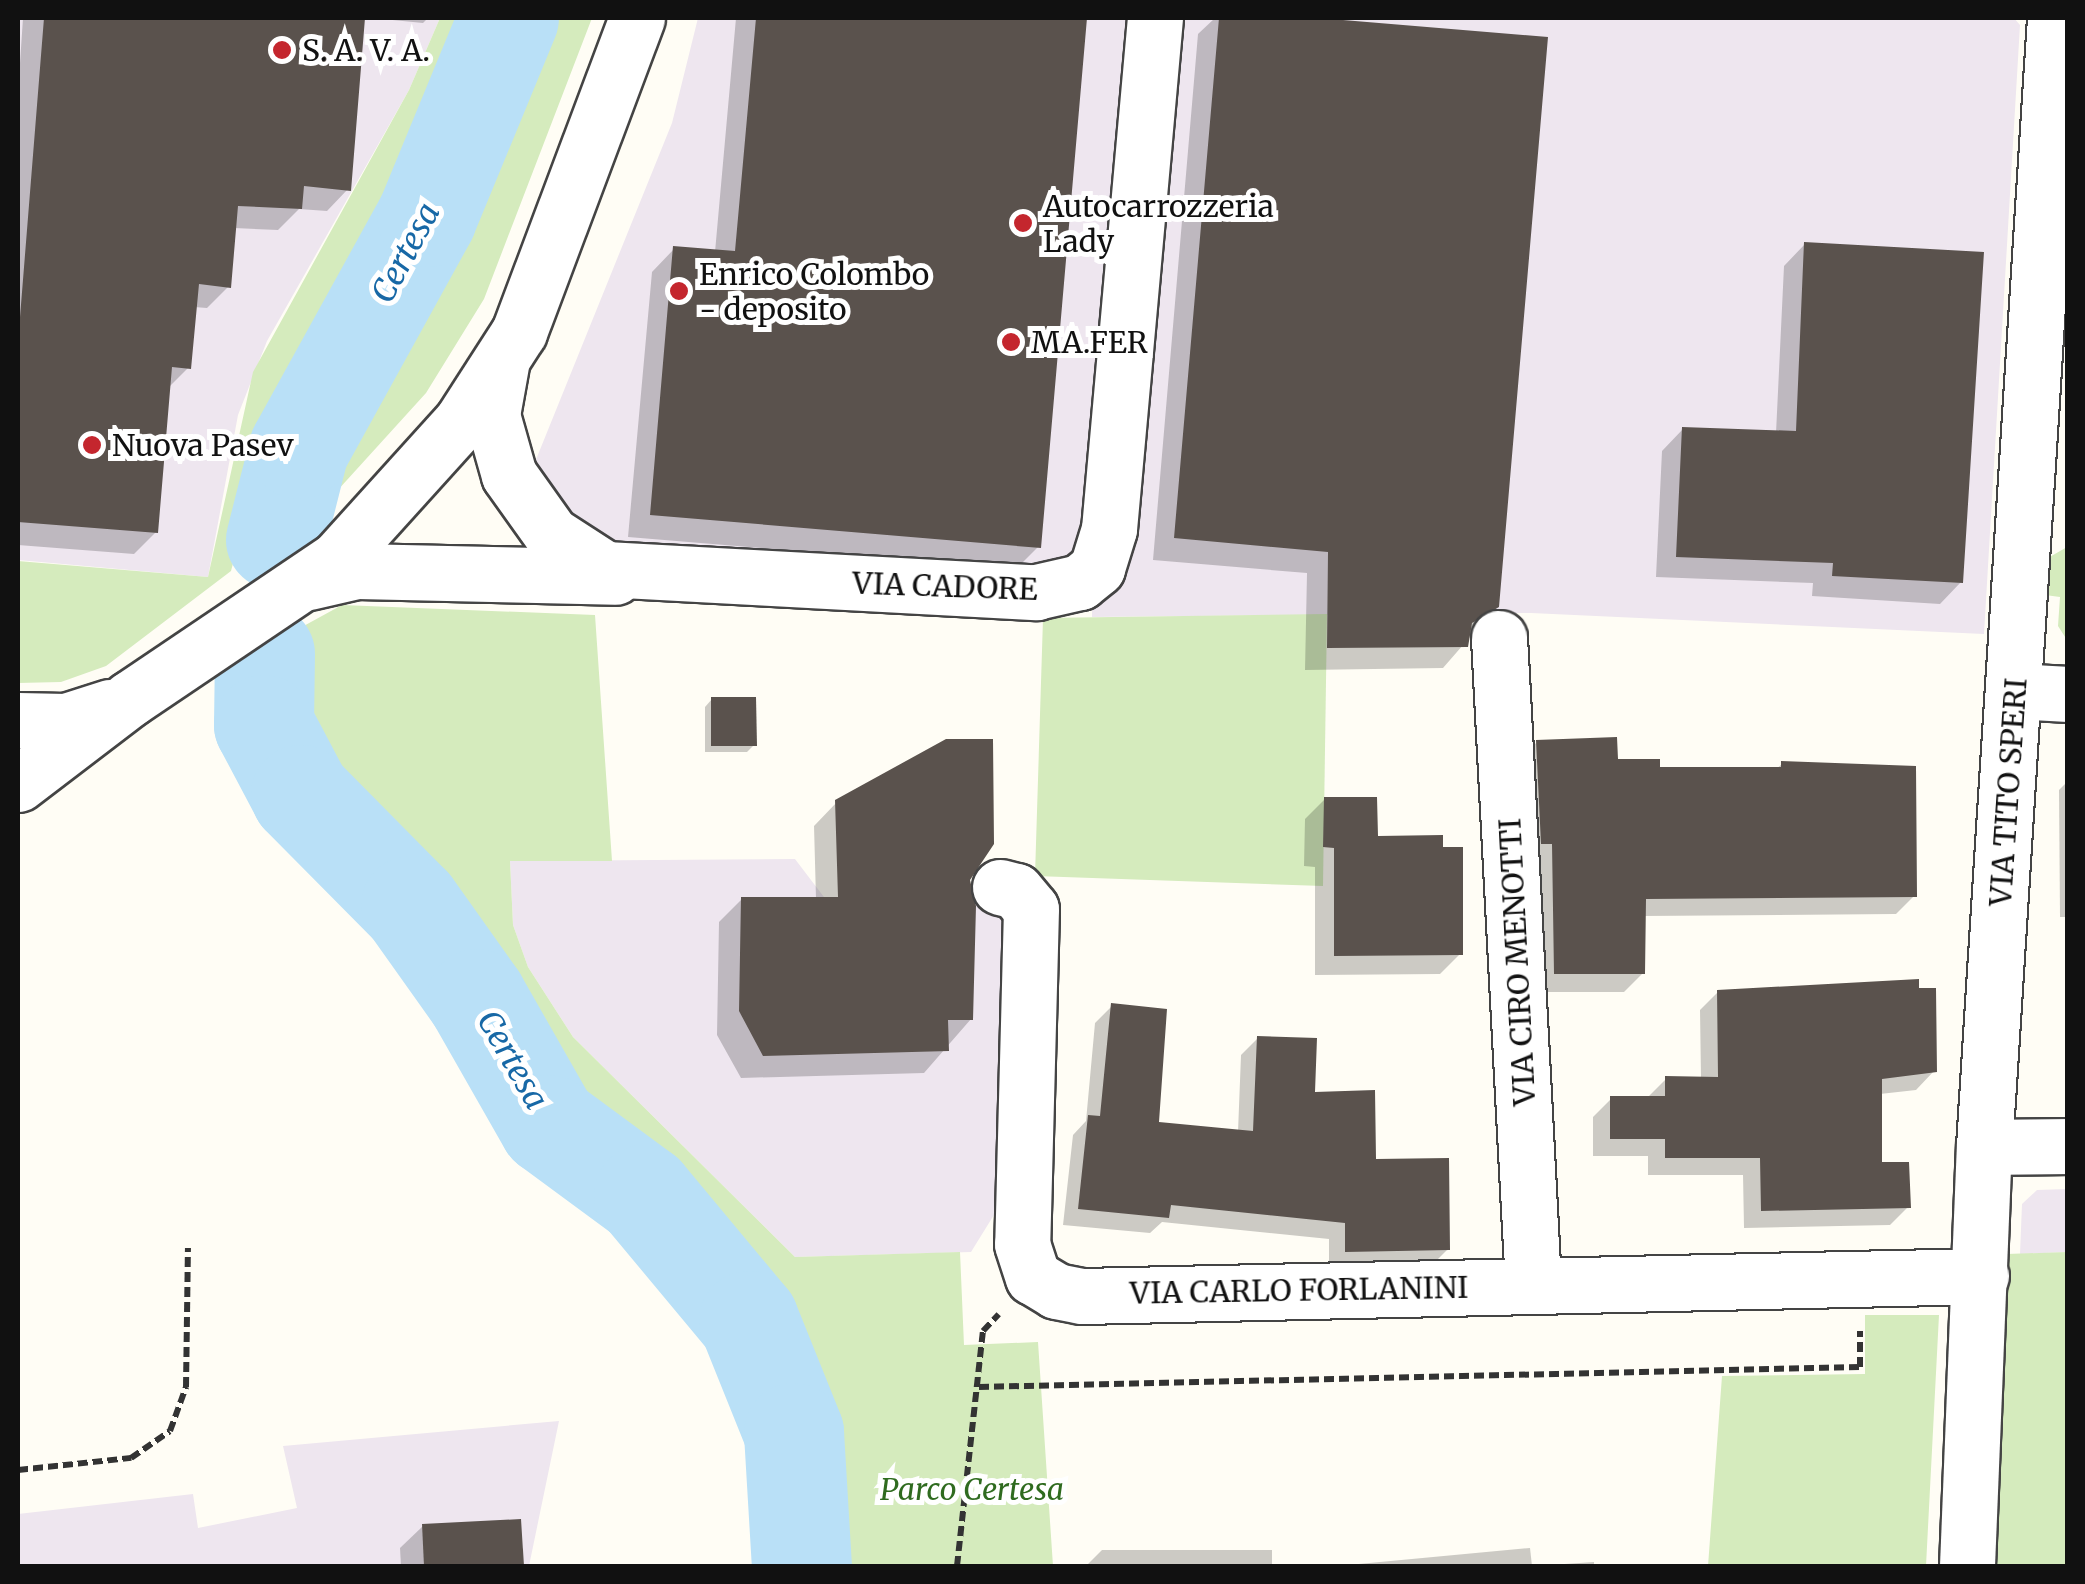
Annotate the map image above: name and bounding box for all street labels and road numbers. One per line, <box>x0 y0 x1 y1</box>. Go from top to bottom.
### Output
street label: VIA CADORE <box>852 565 1038 607</box>
street label: VIA TITO SPERI <box>1982 677 2034 907</box>
street label: VIA CIRO MENOTTI <box>1491 817 1543 1107</box>
street label: VIA CARLO FORLANINI <box>1129 1269 1469 1311</box>

